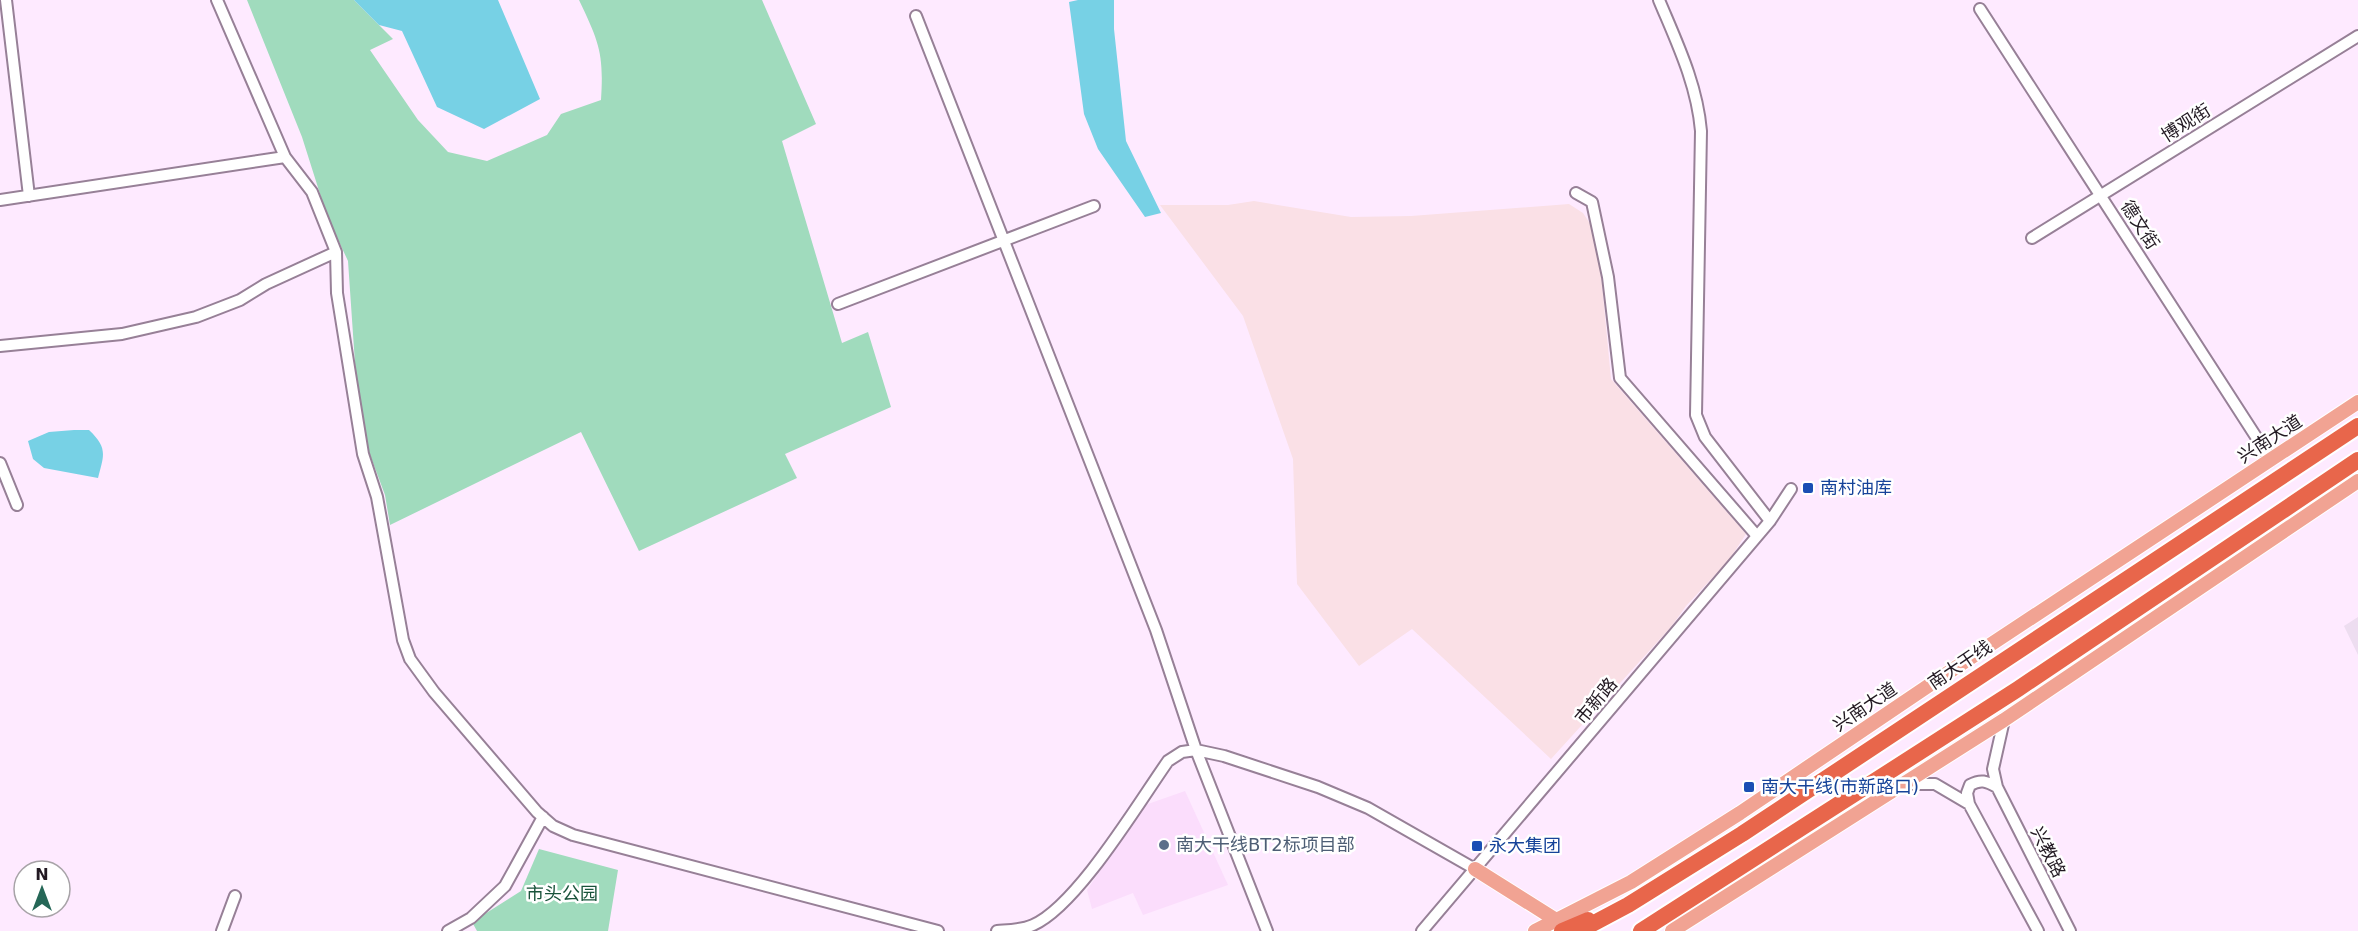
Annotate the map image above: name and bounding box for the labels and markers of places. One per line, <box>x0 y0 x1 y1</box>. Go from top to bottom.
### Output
place label: 南村油库 <box>1820 477 1892 498</box>
marker: 南村油库 <box>1801 481 1815 495</box>
place label: 南大干线(市新路口) <box>1761 776 1919 797</box>
marker: 南大干线(市新路口) <box>1742 780 1756 794</box>
place label: 南大干线BT2标项目部 <box>1176 834 1355 855</box>
place label: 永大集团 <box>1489 835 1561 856</box>
marker: 南大干线BT2标项目部 <box>1157 838 1171 852</box>
marker: 永大集团 <box>1470 839 1484 853</box>

